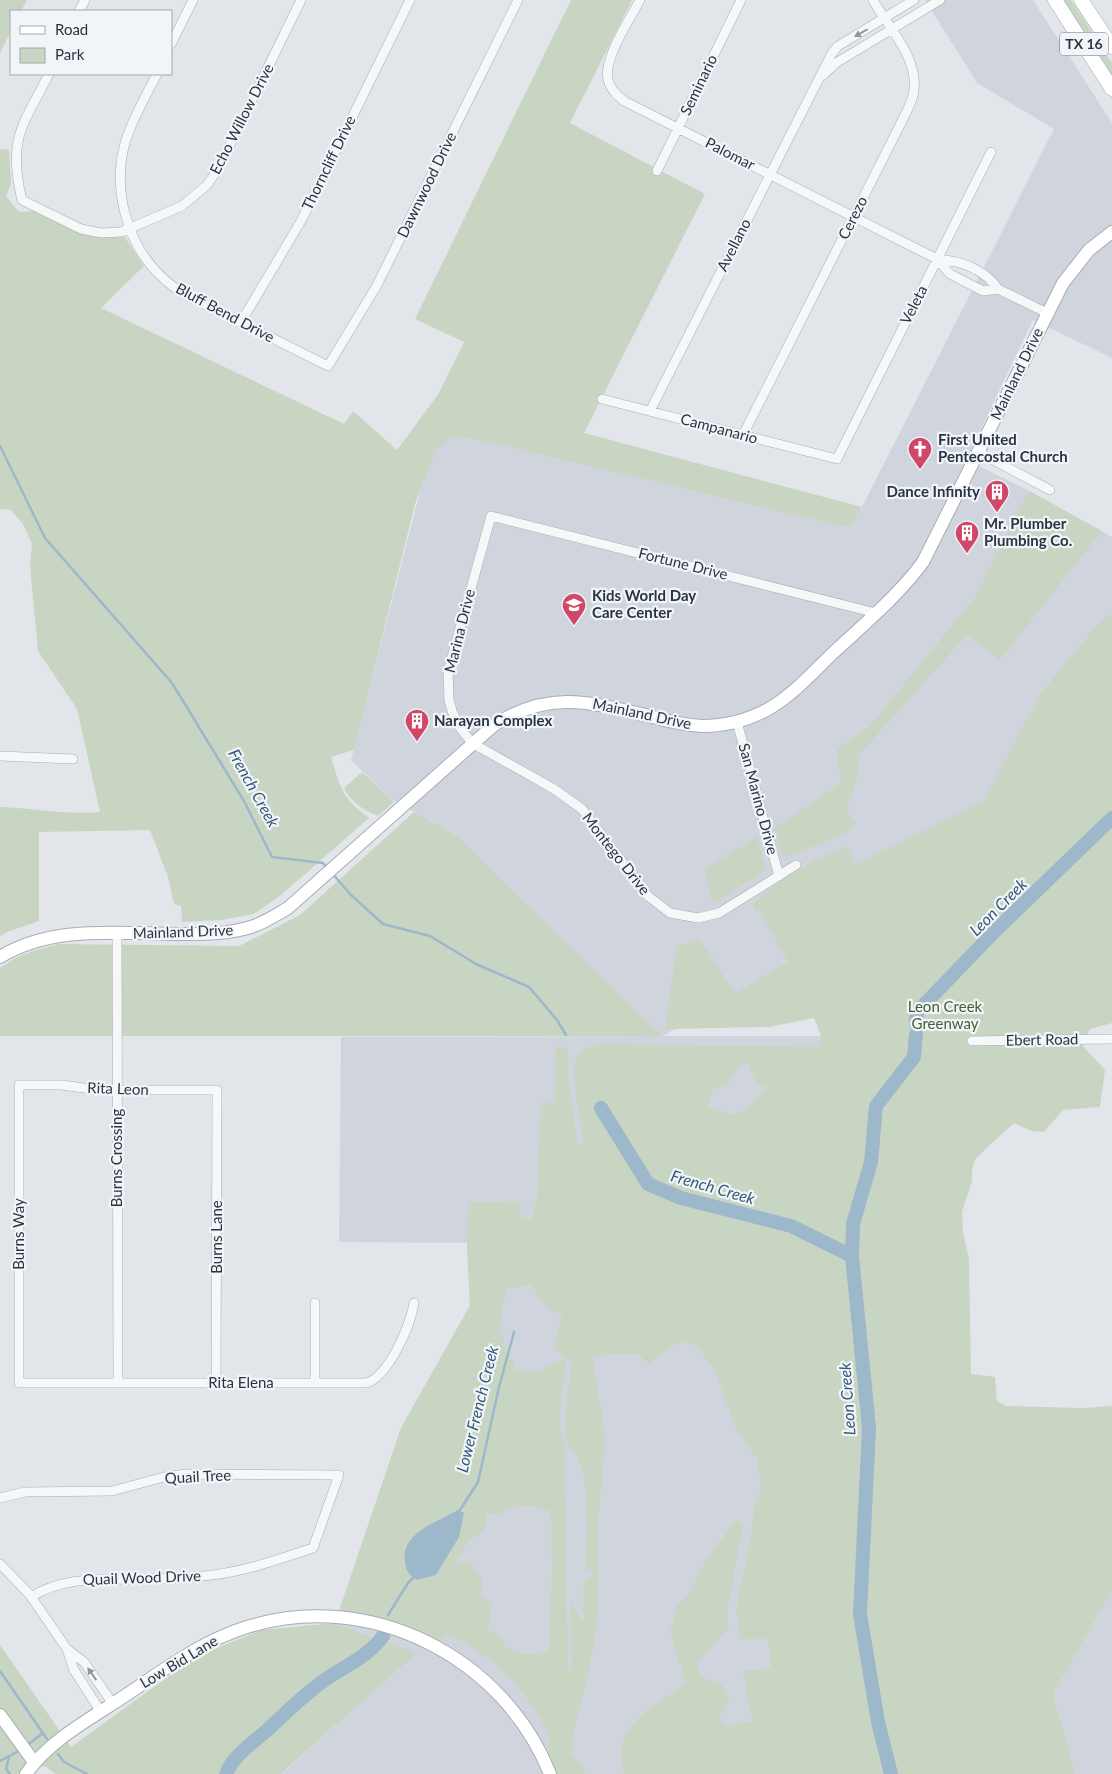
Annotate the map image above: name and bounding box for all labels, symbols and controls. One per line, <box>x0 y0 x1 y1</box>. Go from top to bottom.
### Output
legend <box>10 10 172 75</box>
text: Road <box>55 20 88 38</box>
one-way arrow <box>854 29 867 38</box>
road number: TX 16 <box>1060 33 1108 56</box>
text: Park <box>55 45 85 63</box>
street label: Seminario <box>676 51 721 118</box>
street label: Echo Willow Drive <box>205 60 277 177</box>
street label: Thorncliff Drive <box>297 112 359 213</box>
street label: Dawnwood Drive <box>393 129 460 240</box>
street label: Palomar <box>703 133 759 174</box>
street label: Cerezo <box>834 193 871 242</box>
street label: Avellano <box>712 215 754 274</box>
street label: Bluff Bend Drive <box>173 279 278 346</box>
street label: Veleta <box>896 282 930 327</box>
street label: Mainland Drive <box>986 324 1046 423</box>
street label: Campanario <box>679 409 760 447</box>
place label: First United Pentecostal Church <box>938 430 1068 465</box>
church icon: First United Pentecostal Church <box>907 436 933 470</box>
building icon: Dance Infinity <box>984 479 1010 513</box>
place label: Dance Infinity <box>887 482 980 500</box>
place label: Mr. Plumber Plumbing Co. <box>984 514 1072 549</box>
building icon: Mr. Plumber Plumbing Co. <box>954 520 980 554</box>
street label: Fortune Drive <box>637 543 730 583</box>
place label: Kids World Day Care Center <box>592 586 696 621</box>
street label: Marina Drive <box>440 587 478 674</box>
school or university icon: Kids World Day Care Center <box>561 592 587 626</box>
street label: Mainland Drive <box>591 694 693 732</box>
building icon: Narayan Complex <box>404 708 430 742</box>
place label: Narayan Complex <box>434 711 552 729</box>
street label: San Marino Drive <box>735 741 782 856</box>
water label: French Creek <box>225 745 284 831</box>
street label: Montego Drive <box>579 809 655 898</box>
water label: Leon Creek <box>965 874 1030 939</box>
street label: Mainland Drive <box>132 920 234 942</box>
park label: Leon Creek Greenway <box>908 997 983 1032</box>
street label: Ebert Road <box>1005 1029 1079 1049</box>
street label: Rita Leon <box>87 1078 149 1098</box>
street label: Burns Crossing <box>107 1109 125 1207</box>
water label: French Creek <box>669 1165 758 1208</box>
street label: Burns Way <box>9 1198 27 1270</box>
street label: Burns Lane <box>207 1200 225 1274</box>
water label: Lower French Creek <box>452 1343 502 1474</box>
water label: Leon Creek <box>834 1362 859 1436</box>
street label: Rita Elena <box>208 1373 274 1391</box>
street label: Quail Tree <box>164 1465 232 1487</box>
street label: Quail Wood Drive <box>83 1566 201 1588</box>
street label: Low Bid Lane <box>136 1631 221 1691</box>
one-way arrow <box>87 1667 97 1681</box>

